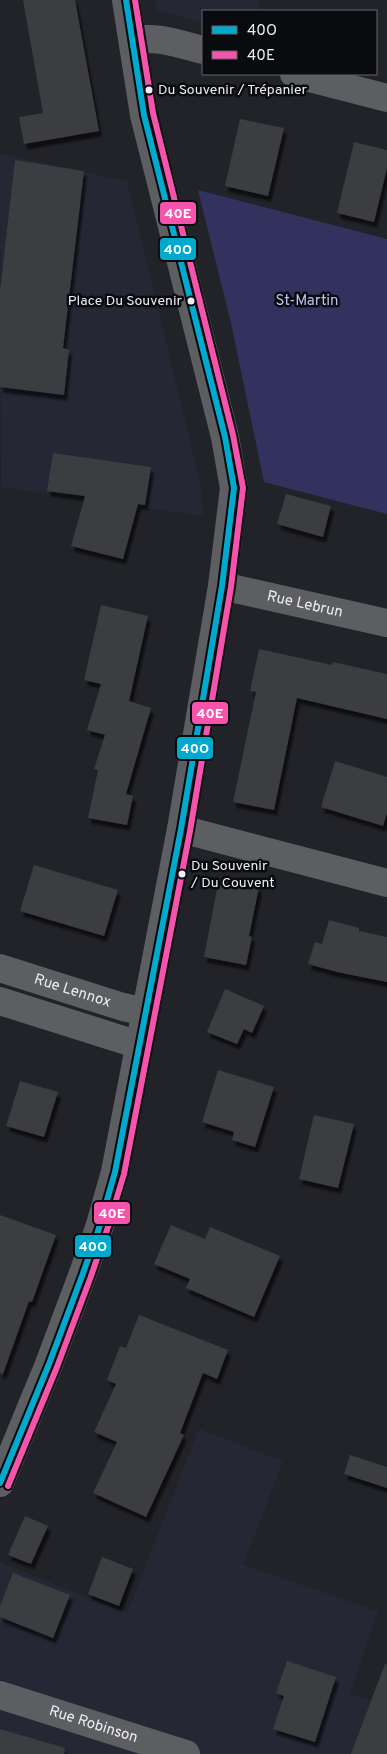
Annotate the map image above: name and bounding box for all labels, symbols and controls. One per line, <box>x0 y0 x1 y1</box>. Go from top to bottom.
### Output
legend <box>202 10 377 75</box>
text: 40O <box>247 22 277 41</box>
text: 40E <box>247 47 275 66</box>
place label: Du Souvenir / Trépanier <box>158 82 308 99</box>
marker: Du Souvenir / Trépanier <box>144 85 154 95</box>
line badge: 40E <box>159 201 197 225</box>
text: 40E <box>165 206 192 223</box>
line badge: 40O <box>159 237 197 261</box>
text: 40O <box>164 242 192 259</box>
park label: St-Martin <box>275 292 339 311</box>
place label: Place Du Souvenir <box>68 293 183 310</box>
marker: Place Du Souvenir <box>186 296 196 306</box>
street label: Rue Lebrun <box>265 587 345 622</box>
line badge: 40E <box>191 701 229 725</box>
text: 40E <box>197 706 224 723</box>
line badge: 40O <box>176 736 214 760</box>
text: 40O <box>181 741 209 758</box>
place label: Du Souvenir / Du Couvent <box>190 858 275 892</box>
marker: Du Souvenir / Du Couvent <box>177 869 187 879</box>
street label: Rue Lennox <box>32 970 113 1012</box>
line badge: 40E <box>93 1201 131 1225</box>
text: 40E <box>99 1206 126 1223</box>
line badge: 40O <box>74 1234 112 1258</box>
text: 40O <box>79 1239 107 1256</box>
street label: Rue Robinson <box>47 1702 140 1748</box>

